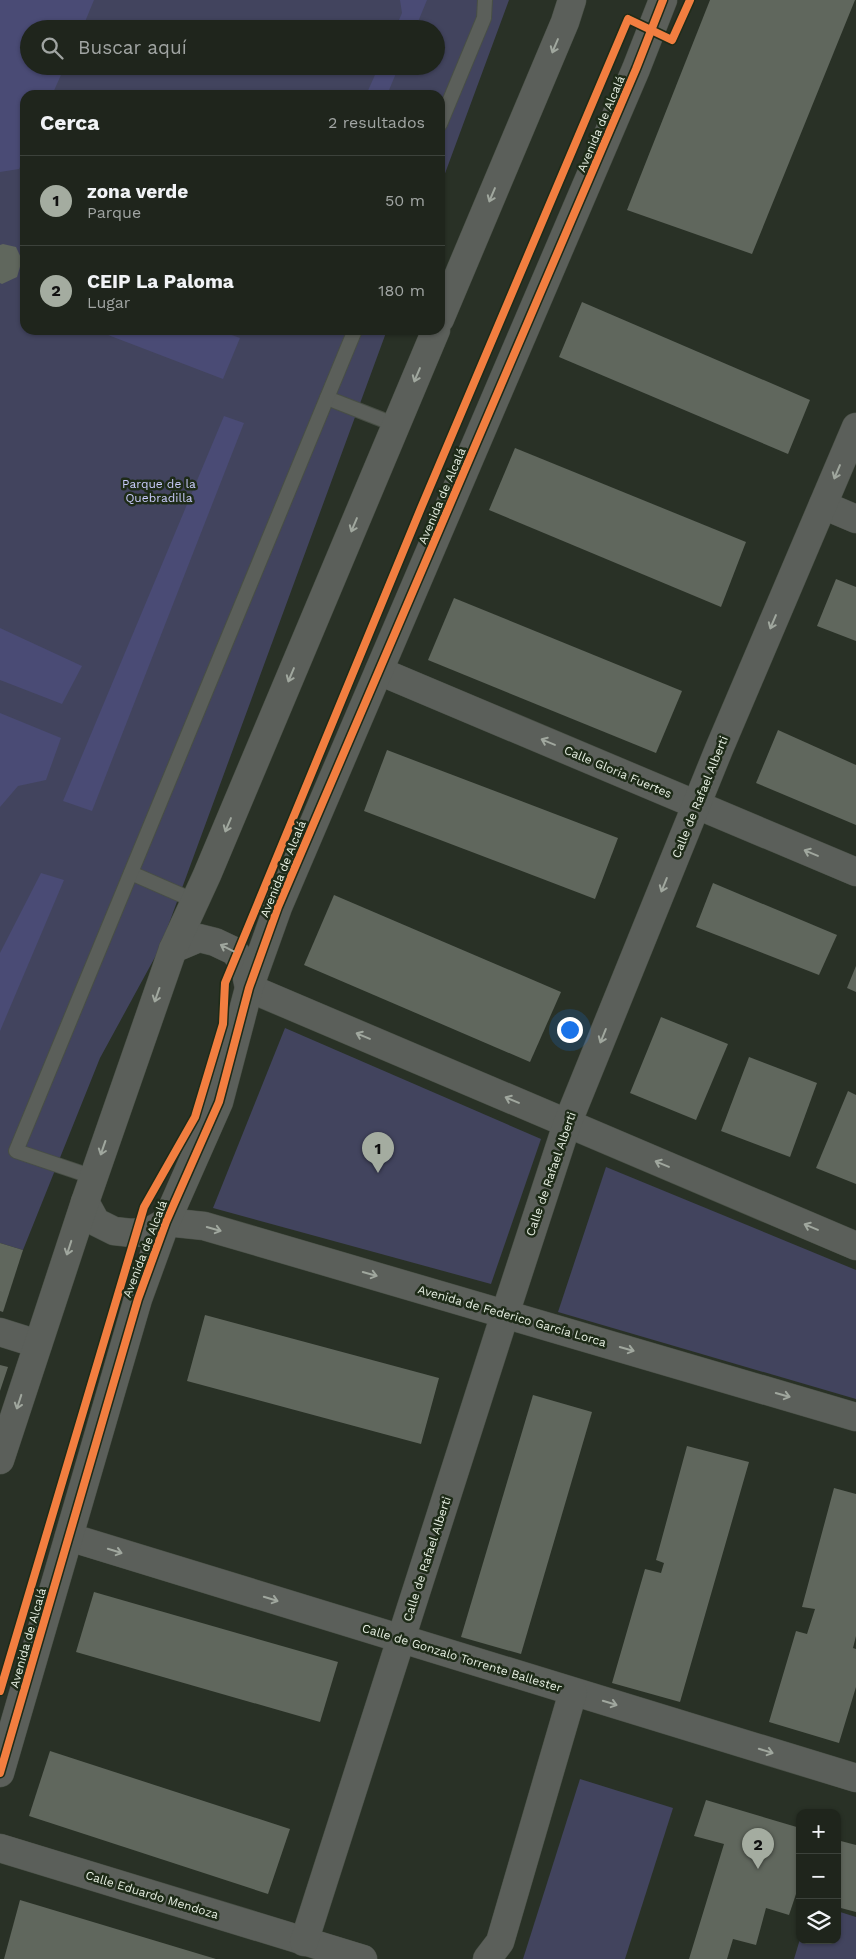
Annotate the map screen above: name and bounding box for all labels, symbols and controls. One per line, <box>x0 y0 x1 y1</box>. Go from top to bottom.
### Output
search box <box>20 20 445 75</box>
icon: search <box>38 34 66 62</box>
text: Buscar aquí <box>78 36 187 59</box>
one-way arrow <box>550 38 559 53</box>
street label: Avenida de Alcalá <box>574 74 628 174</box>
text: Cerca <box>40 110 99 135</box>
text: 2 resultados <box>328 113 425 132</box>
text: zona verde <box>87 180 188 203</box>
one-way arrow <box>487 187 496 202</box>
text: 1 <box>53 191 59 210</box>
text: 50 m <box>385 191 425 210</box>
text: Parque <box>87 203 141 222</box>
text: CEIP La Paloma <box>87 270 234 293</box>
text: 2 <box>51 281 61 300</box>
text: 180 m <box>378 281 425 300</box>
text: Lugar <box>87 293 130 312</box>
one-way arrow <box>411 367 421 382</box>
street label: Avenida de Alcalá <box>415 446 469 546</box>
one-way arrow <box>832 464 841 479</box>
park label: Parque de la Quebradilla <box>122 477 196 505</box>
one-way arrow <box>349 517 358 532</box>
one-way arrow <box>768 614 778 629</box>
one-way arrow <box>286 667 295 682</box>
street label: Calle de Rafael Alberti <box>669 734 731 860</box>
one-way arrow <box>541 737 556 746</box>
street label: Calle Gloria Fuertes <box>562 743 674 801</box>
one-way arrow <box>223 817 232 832</box>
street label: Avenida de Alcalá <box>257 818 309 919</box>
one-way arrow <box>804 848 819 858</box>
one-way arrow <box>659 877 668 892</box>
one-way arrow <box>220 943 235 952</box>
one-way arrow <box>152 986 161 1002</box>
your location <box>557 1017 583 1043</box>
one-way arrow <box>598 1027 607 1043</box>
one-way arrow <box>355 1031 370 1040</box>
one-way arrow <box>505 1095 520 1105</box>
street label: Calle de Rafael Alberti <box>523 1110 579 1238</box>
pin: 1 <box>362 1132 394 1173</box>
one-way arrow <box>98 1140 107 1155</box>
one-way arrow <box>655 1158 670 1168</box>
street label: Avenida de Alcalá <box>120 1198 170 1300</box>
one-way arrow <box>804 1222 819 1232</box>
one-way arrow <box>206 1224 222 1234</box>
one-way arrow <box>64 1240 74 1256</box>
one-way arrow <box>362 1270 378 1280</box>
street label: Avenida de Federico García Lorca <box>416 1282 608 1350</box>
one-way arrow <box>618 1345 634 1355</box>
one-way arrow <box>774 1391 790 1401</box>
one-way arrow <box>13 1394 23 1410</box>
street label: Calle de Rafael Alberti <box>400 1495 454 1623</box>
one-way arrow <box>107 1547 123 1557</box>
street label: Avenida de Alcalá <box>7 1586 49 1689</box>
one-way arrow <box>262 1595 278 1605</box>
street label: Calle de Gonzalo Torrente Ballester <box>360 1621 564 1695</box>
one-way arrow <box>602 1699 618 1709</box>
one-way arrow <box>757 1746 773 1756</box>
map controls <box>796 1809 841 1944</box>
button: + <box>796 1809 841 1854</box>
pin: 2 <box>742 1828 774 1869</box>
button: − <box>796 1854 841 1899</box>
street label: Calle Eduardo Mendoza <box>84 1868 220 1922</box>
button: layers <box>796 1899 841 1944</box>

